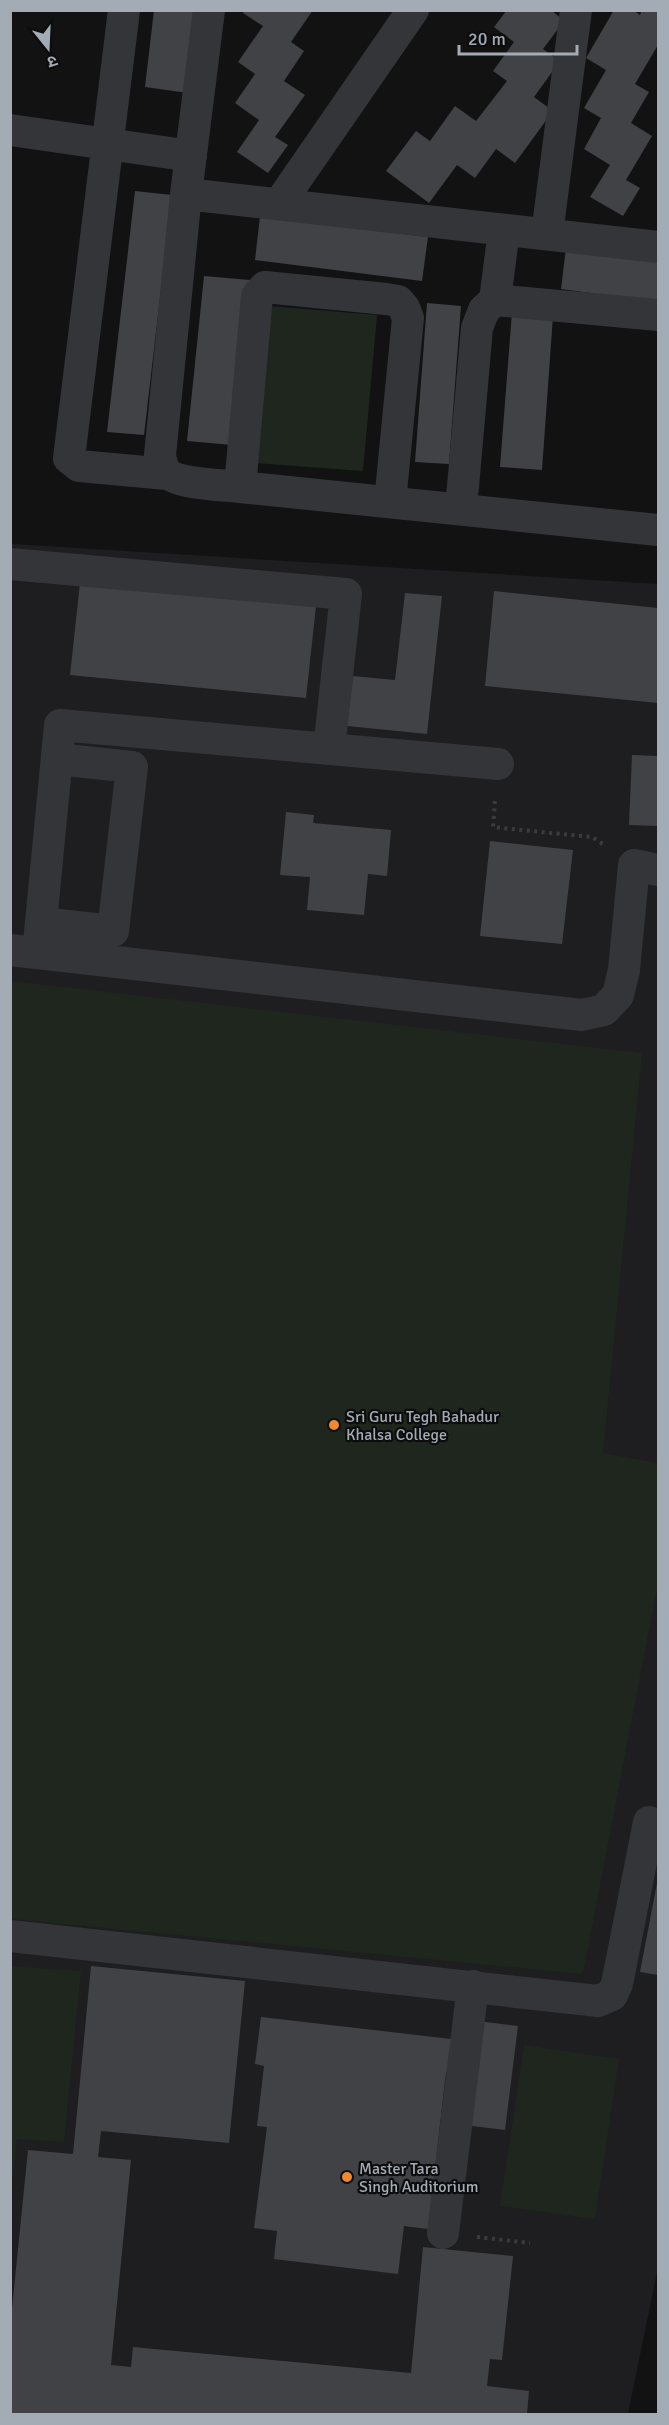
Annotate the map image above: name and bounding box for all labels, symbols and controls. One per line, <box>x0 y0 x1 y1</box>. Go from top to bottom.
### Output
north arrow <box>18 18 78 78</box>
scale bar <box>459 18 578 56</box>
text: 20 m <box>468 28 506 50</box>
text: उ <box>44 50 60 72</box>
place label: Sri Guru Tegh Bahadur Khalsa College <box>346 1407 499 1445</box>
marker: Sri Guru Tegh Bahadur Khalsa College <box>327 1418 341 1432</box>
place label: Master Tara Singh Auditorium <box>359 2159 478 2197</box>
marker: Master Tara Singh Auditorium <box>340 2170 354 2184</box>

